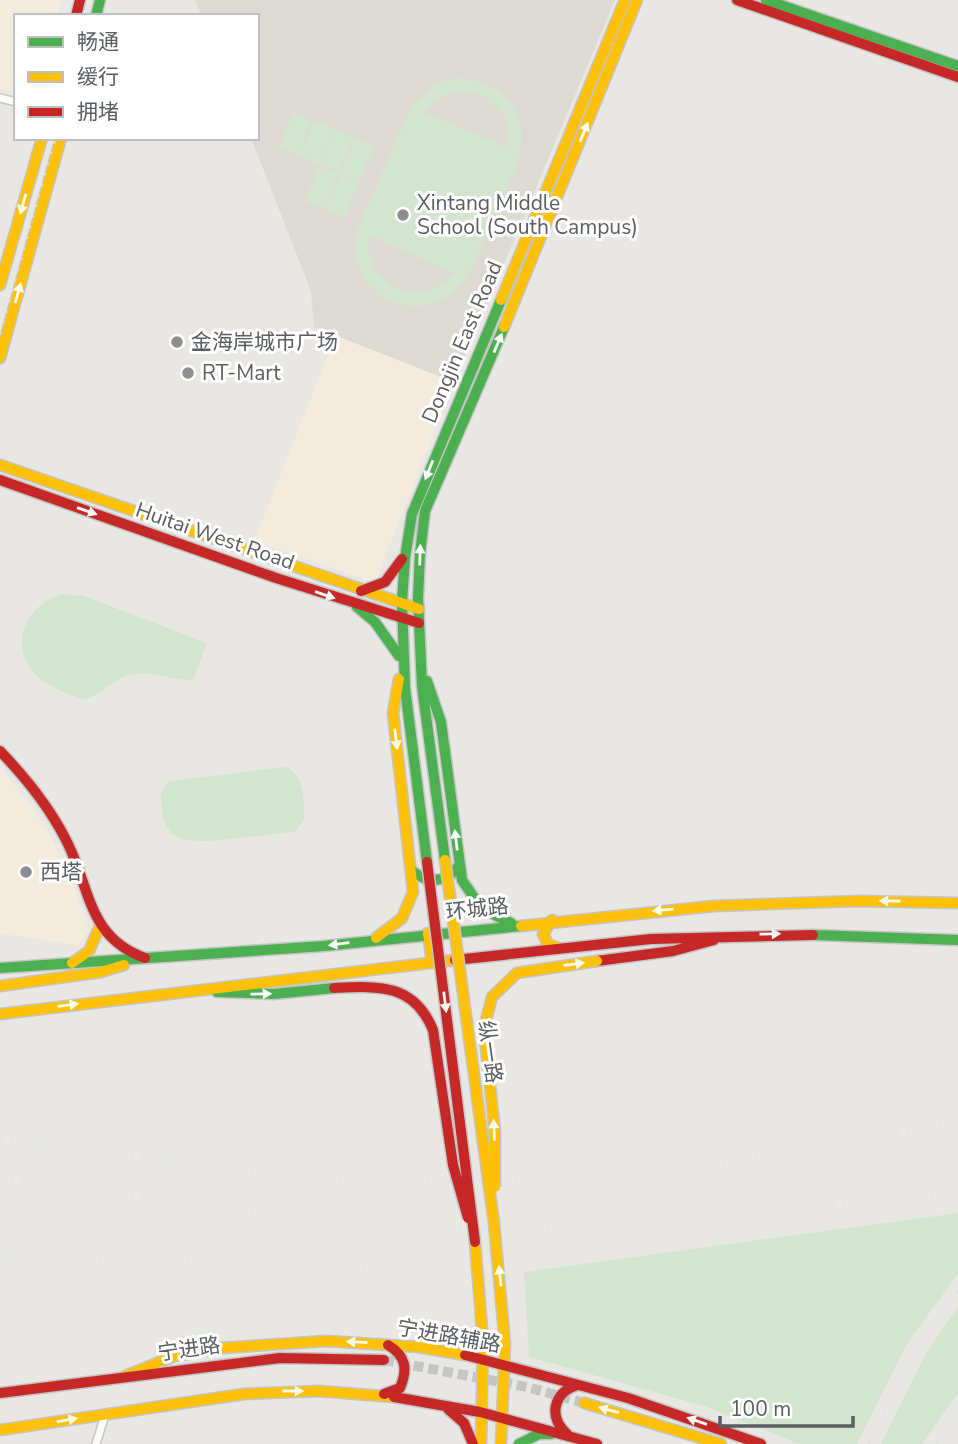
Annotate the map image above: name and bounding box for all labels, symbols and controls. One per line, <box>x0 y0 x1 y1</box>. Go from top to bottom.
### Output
legend <box>14 14 259 140</box>
text: 畅通 <box>77 28 119 56</box>
text: 缓行 <box>77 63 119 91</box>
text: 拥堵 <box>77 98 119 126</box>
one-way arrow <box>579 122 590 143</box>
place label: Xintang Middle School (South Campus) <box>417 189 638 241</box>
one-way arrow <box>18 194 28 215</box>
marker: Xintang Middle School (South Campus) <box>395 207 411 223</box>
street label: Dongjin East Road <box>415 257 509 427</box>
one-way arrow <box>14 282 24 303</box>
place label: 金海岸城市广场 <box>191 328 338 356</box>
one-way arrow <box>492 332 503 353</box>
marker: 金海岸城市广场 <box>169 334 185 350</box>
place label: RT-Mart <box>202 359 281 387</box>
marker: RT-Mart <box>180 365 196 381</box>
one-way arrow <box>423 459 434 480</box>
street label: Huitai West Road <box>132 496 298 576</box>
one-way arrow <box>77 506 98 517</box>
one-way arrow <box>415 544 426 566</box>
one-way arrow <box>315 590 336 600</box>
one-way arrow <box>391 728 402 750</box>
one-way arrow <box>450 828 461 850</box>
place label: 西塔 <box>40 858 82 886</box>
marker: 西塔 <box>18 864 34 880</box>
street label: 环城路 <box>444 892 510 926</box>
one-way arrow <box>879 896 901 907</box>
one-way arrow <box>651 905 673 916</box>
one-way arrow <box>760 928 782 940</box>
one-way arrow <box>328 938 350 949</box>
one-way arrow <box>563 959 585 970</box>
one-way arrow <box>250 988 272 1000</box>
one-way arrow <box>439 992 450 1014</box>
one-way arrow <box>57 1000 79 1011</box>
street label: 纵一路 <box>472 1019 508 1085</box>
one-way arrow <box>489 1119 500 1141</box>
one-way arrow <box>495 1265 506 1287</box>
street label: 宁进路辅路 <box>395 1313 503 1359</box>
street label: 宁进路 <box>156 1331 222 1367</box>
one-way arrow <box>346 1336 368 1347</box>
scale bar <box>720 1384 853 1428</box>
one-way arrow <box>282 1385 304 1397</box>
text: 100 m <box>730 1395 791 1423</box>
one-way arrow <box>598 1404 619 1414</box>
one-way arrow <box>57 1414 79 1425</box>
one-way arrow <box>687 1415 708 1426</box>

